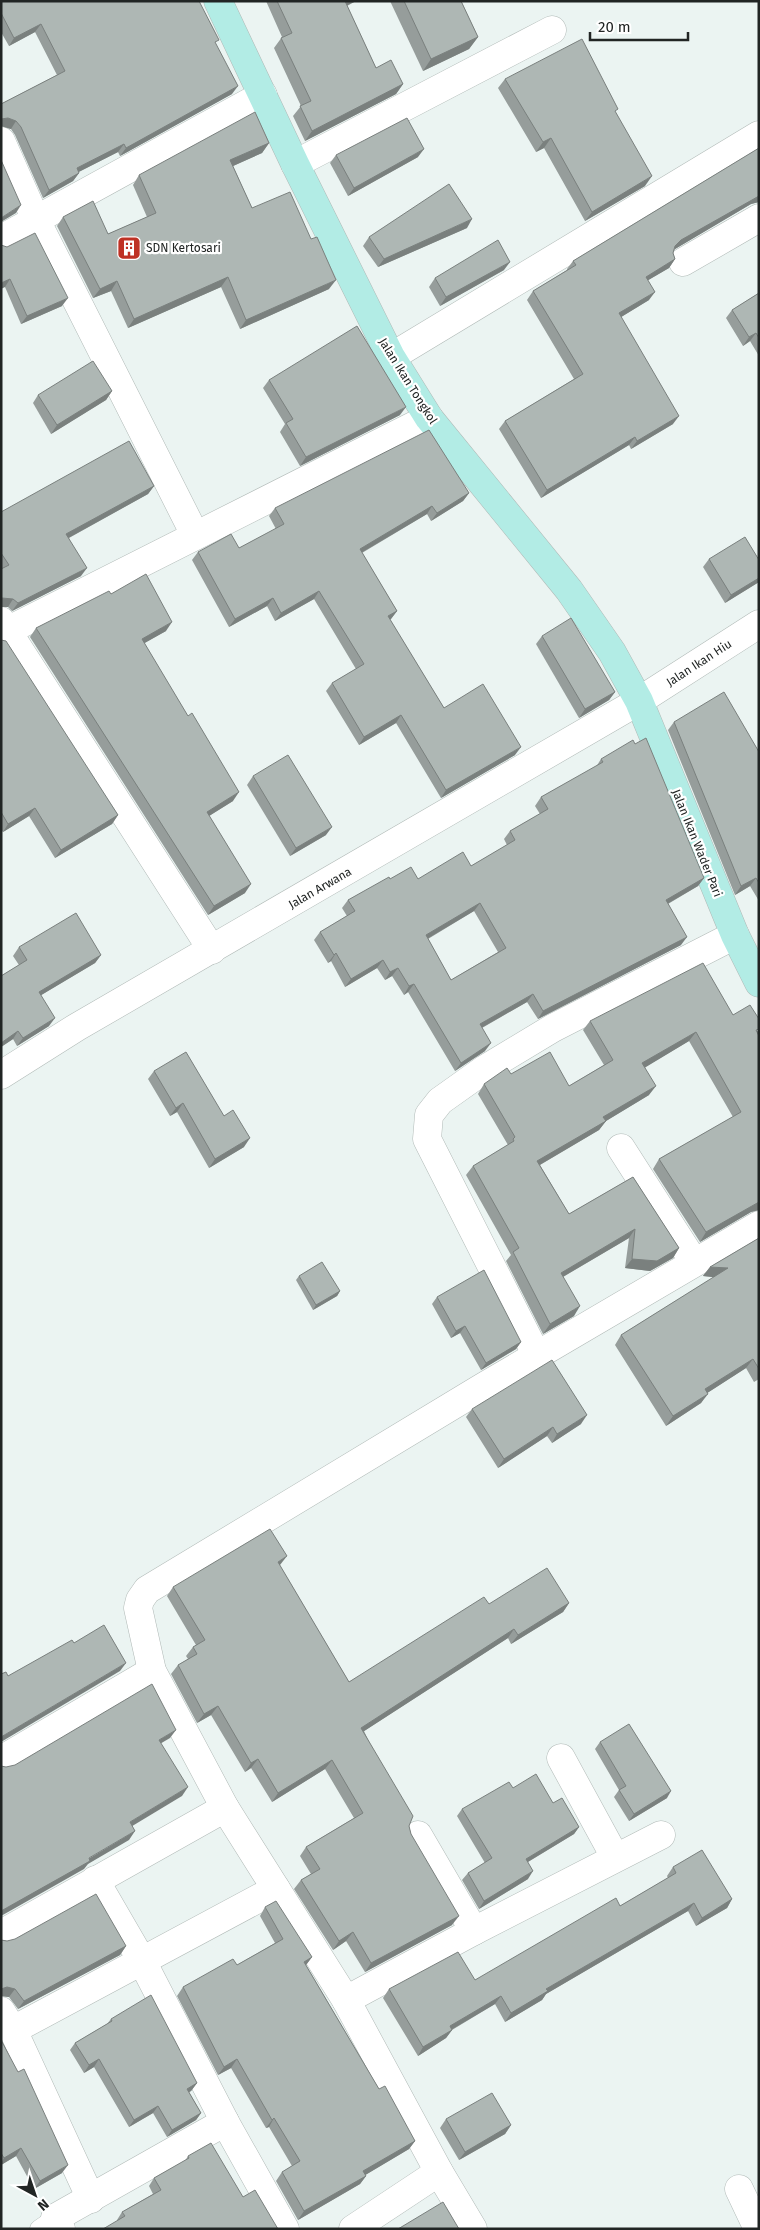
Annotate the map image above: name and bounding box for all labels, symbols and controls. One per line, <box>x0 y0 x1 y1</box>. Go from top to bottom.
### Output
scale bar <box>590 10 688 42</box>
text: 20 m <box>598 18 631 36</box>
building icon: SDN Kertosari <box>116 235 142 261</box>
place label: SDN Kertosari <box>146 241 221 255</box>
street label: Jalan Ikan Tongkol <box>376 335 440 427</box>
street label: Jalan Ikan Hiu <box>664 637 734 689</box>
street label: Jalan Ikan Wader Pari <box>669 787 725 899</box>
street label: Jalan Arwana <box>286 864 354 912</box>
north arrow <box>10 2170 60 2220</box>
text: N <box>34 2195 52 2214</box>

